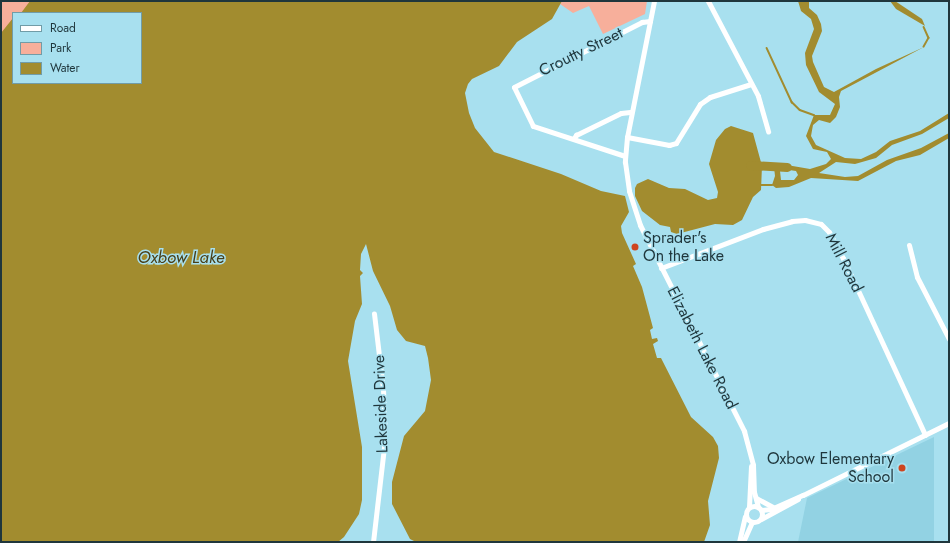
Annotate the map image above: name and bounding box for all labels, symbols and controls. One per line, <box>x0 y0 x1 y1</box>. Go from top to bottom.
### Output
legend <box>12 12 142 84</box>
text: Road <box>50 19 76 37</box>
street label: Croutty Street <box>536 23 626 81</box>
text: Park <box>50 39 71 57</box>
text: Water <box>50 59 80 77</box>
place label: Sprader's On the Lake <box>643 228 724 266</box>
street label: Mill Road <box>821 230 867 296</box>
marker: Sprader's On the Lake <box>630 242 640 252</box>
water label: Oxbow Lake <box>138 248 224 268</box>
street label: Elizabeth Lake Road <box>663 283 741 413</box>
street label: Lakeside Drive <box>370 355 392 453</box>
place label: Oxbow Elementary School <box>767 449 894 487</box>
marker: Oxbow Elementary School <box>897 463 907 473</box>

